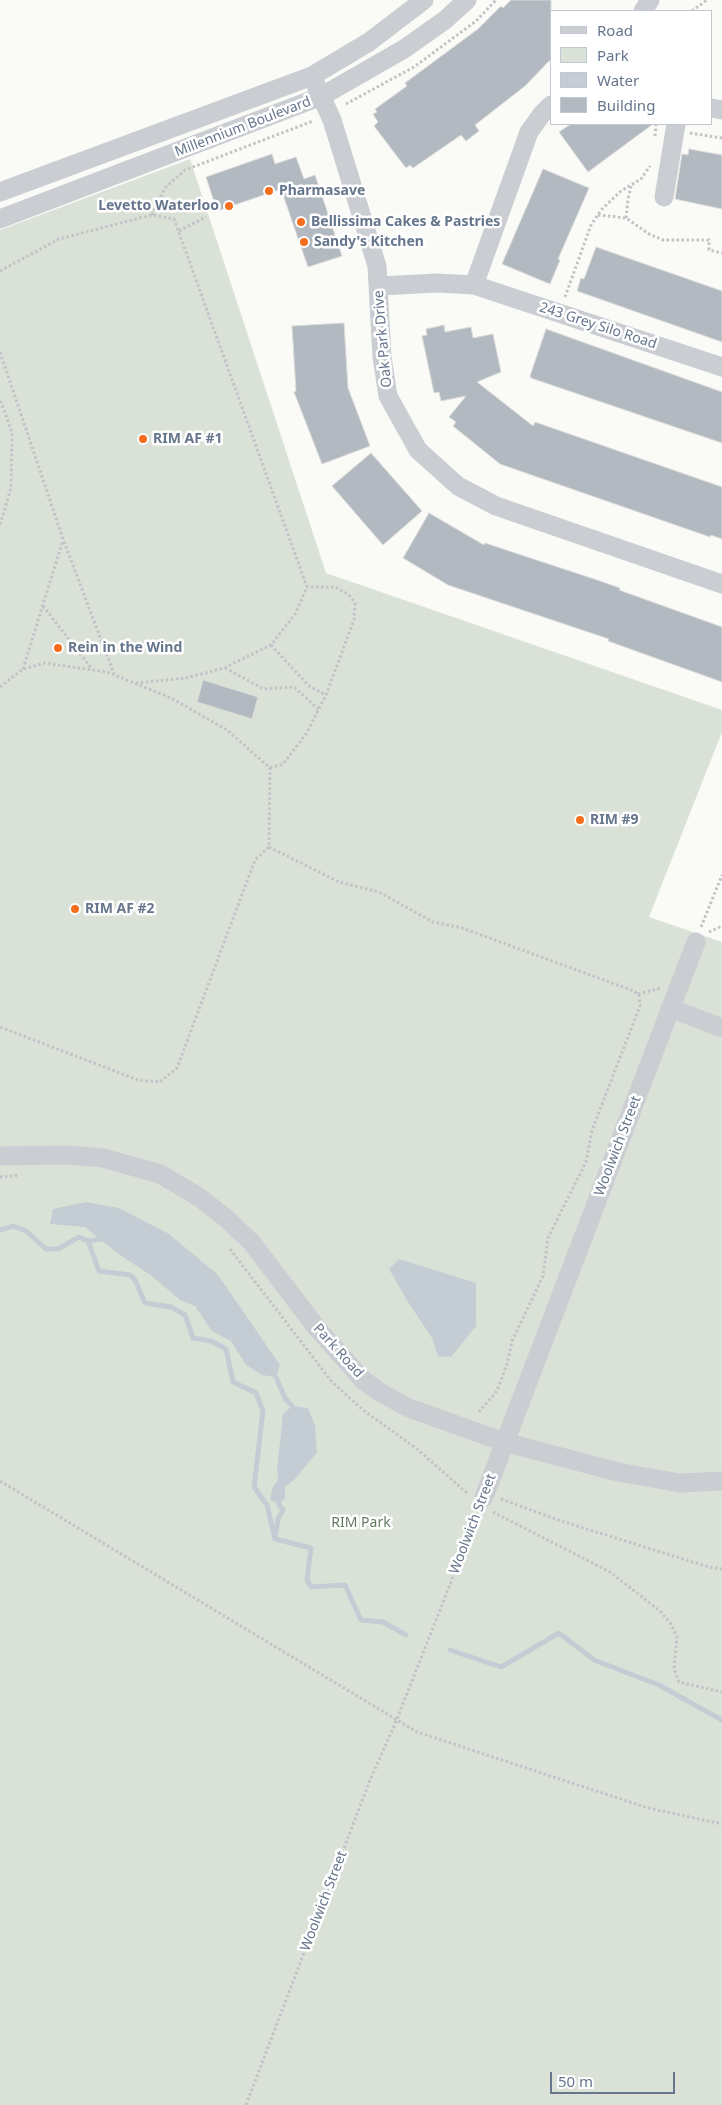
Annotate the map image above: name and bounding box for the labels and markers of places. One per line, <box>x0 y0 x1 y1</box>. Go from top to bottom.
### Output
place label: Pharmasave <box>279 183 365 199</box>
marker: Pharmasave <box>263 185 275 197</box>
place label: Levetto Waterloo <box>98 198 219 214</box>
marker: Levetto Waterloo <box>223 200 235 212</box>
place label: Bellissima Cakes & Pastries <box>311 214 500 230</box>
marker: Bellissima Cakes & Pastries <box>295 216 307 228</box>
place label: Sandy's Kitchen <box>314 234 424 250</box>
marker: Sandy's Kitchen <box>298 236 310 248</box>
place label: RIM AF #1 <box>153 431 223 447</box>
marker: RIM AF #1 <box>137 433 149 445</box>
place label: Rein in the Wind <box>68 640 182 656</box>
marker: Rein in the Wind <box>52 642 64 654</box>
place label: RIM #9 <box>590 812 639 828</box>
marker: RIM #9 <box>574 814 586 826</box>
place label: RIM AF #2 <box>85 901 155 917</box>
marker: RIM AF #2 <box>69 903 81 915</box>

